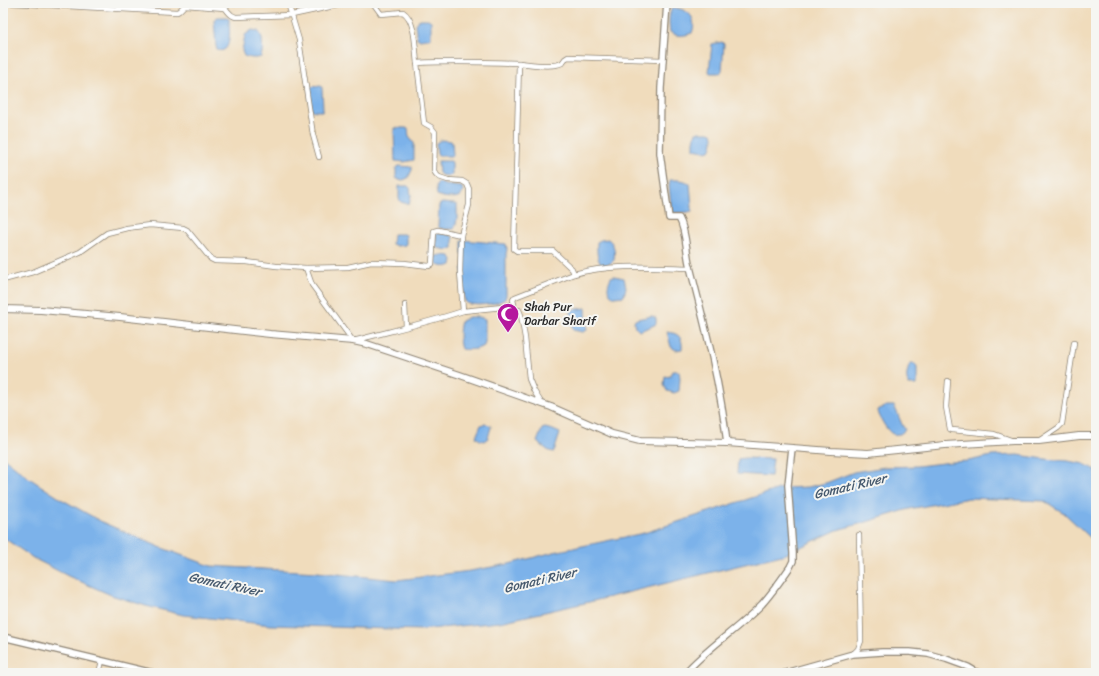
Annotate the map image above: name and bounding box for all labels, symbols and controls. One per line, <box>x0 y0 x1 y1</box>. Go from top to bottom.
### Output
place label: Shah Pur Darbar Sharif <box>524 296 598 332</box>
mosque icon: Shah Pur Darbar Sharif <box>495 301 521 334</box>
water label: Gomati River <box>812 466 891 505</box>
water label: Gomati River <box>502 560 581 599</box>
water label: Gomati River <box>187 565 266 603</box>

